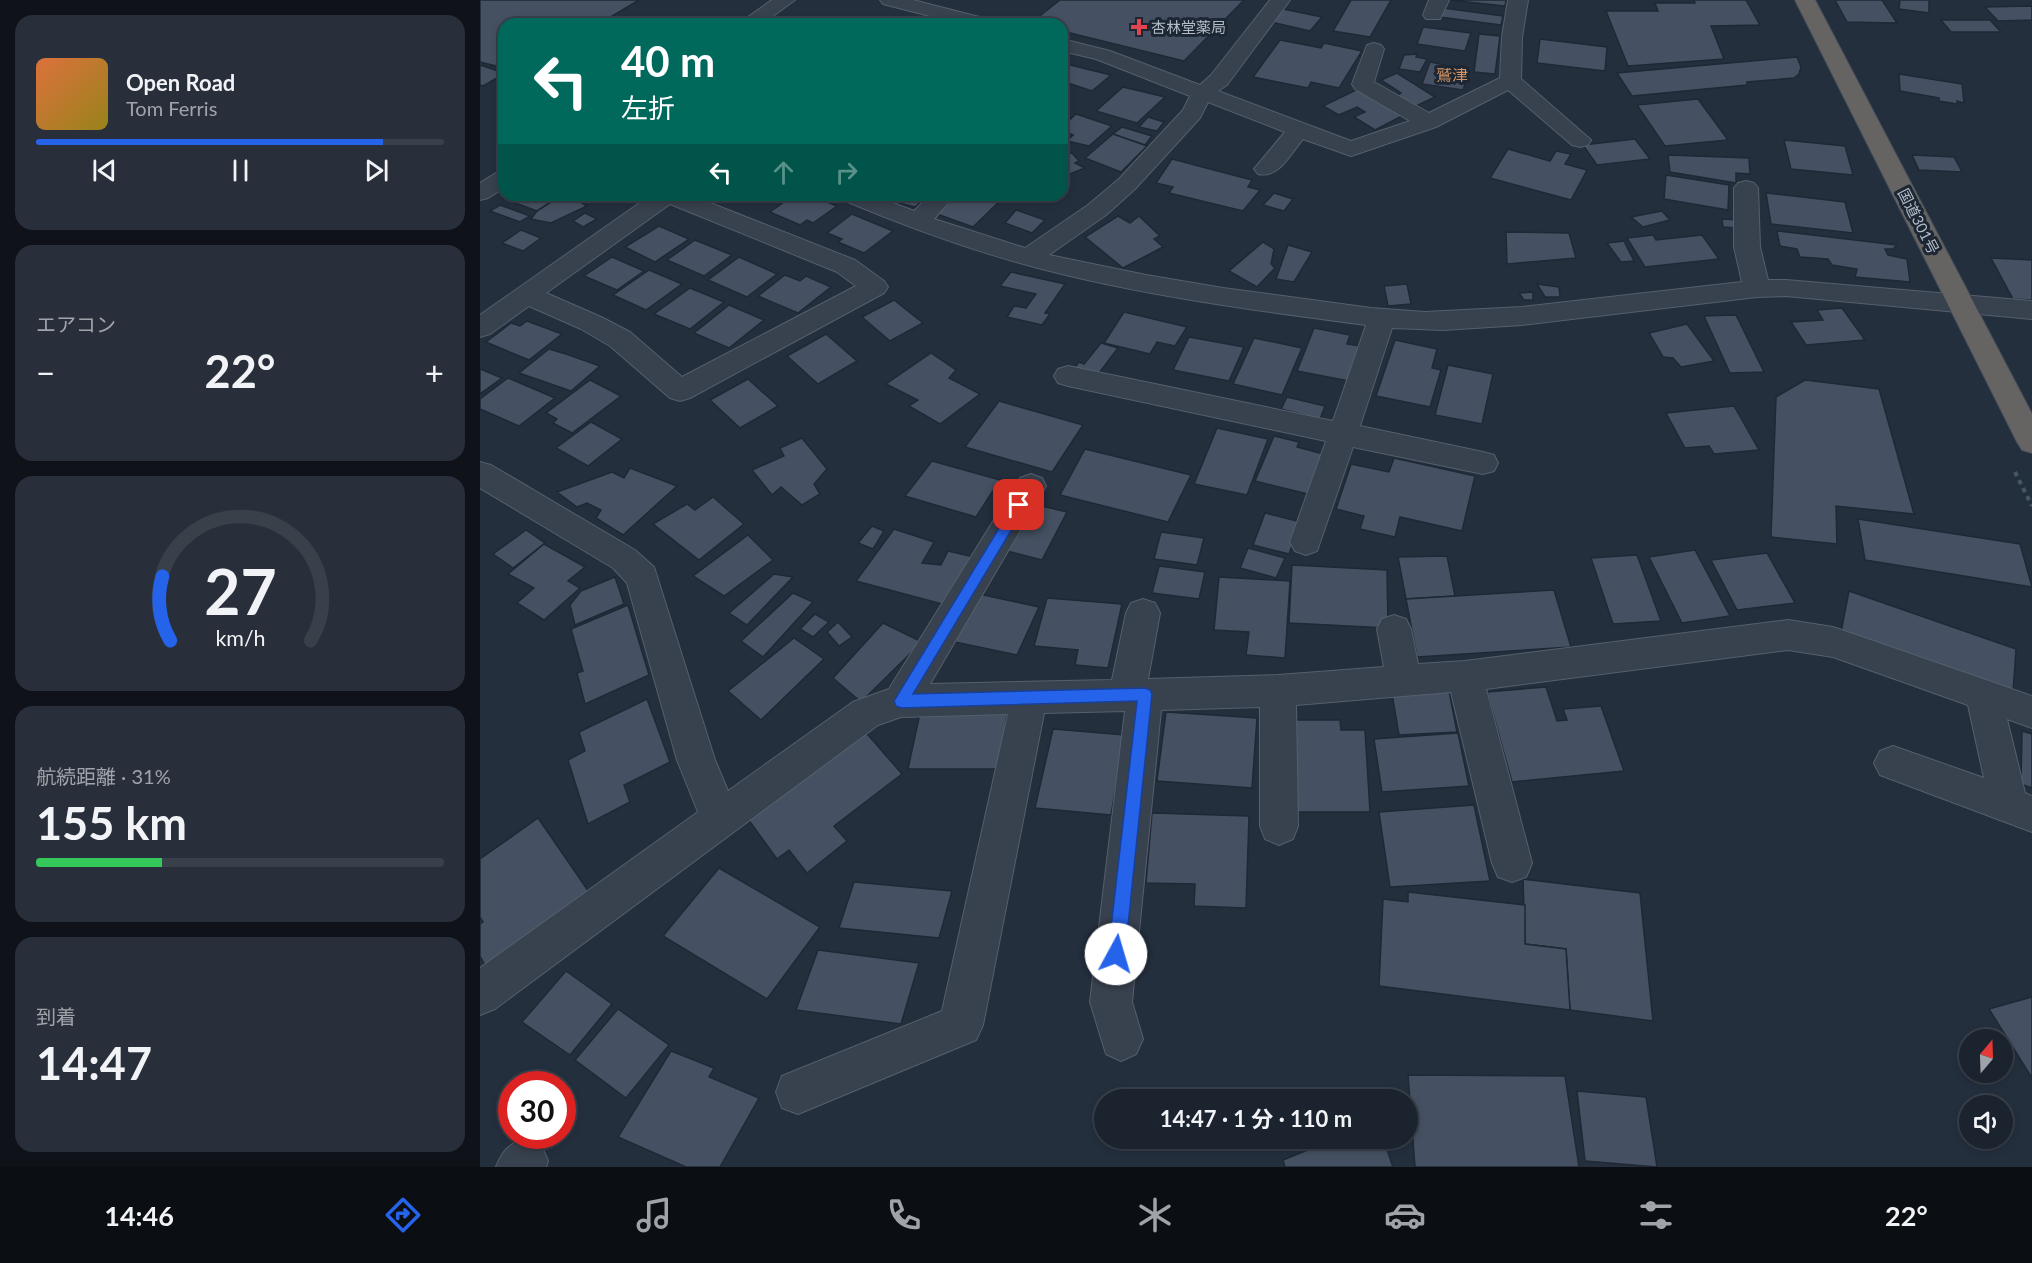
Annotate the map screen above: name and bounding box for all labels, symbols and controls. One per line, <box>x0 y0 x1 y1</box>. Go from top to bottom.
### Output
place label: 杏林堂薬局 <box>1151 18 1226 36</box>
marker: 杏林堂薬局 <box>1132 20 1146 34</box>
text: 40 m <box>621 36 715 86</box>
icon: left <box>522 42 600 120</box>
district label: 鷲津 <box>1436 65 1468 84</box>
text: Open Road <box>126 69 235 96</box>
text: 左折 <box>621 91 675 124</box>
text: Tom Ferris <box>126 96 217 120</box>
icon: previous <box>88 154 121 187</box>
icon: pause <box>224 154 257 187</box>
icon: next <box>360 154 393 187</box>
icon: left <box>704 156 737 189</box>
icon: ahead <box>767 156 800 189</box>
icon: right <box>830 156 863 189</box>
street label: 国道301号 <box>1895 185 1943 257</box>
text: エアコン <box>36 312 116 336</box>
text: 22° <box>205 344 275 398</box>
text: − <box>36 352 55 392</box>
text: + <box>425 352 444 392</box>
pin <box>993 479 1044 530</box>
icon: arrive <box>1002 488 1035 521</box>
text: 27 <box>204 553 276 628</box>
text: km/h <box>215 625 265 651</box>
text: 航続距離 · 31% <box>36 764 171 788</box>
text: 155 km <box>36 796 187 850</box>
position arrow <box>1084 922 1148 986</box>
text: 到着 <box>36 1004 76 1028</box>
north arrow <box>1959 1029 2013 1083</box>
map controls <box>1959 1029 2013 1149</box>
text: 14:47 <box>36 1036 152 1090</box>
speed limit sign: 30 <box>498 1071 576 1149</box>
button: sound <box>1959 1095 2013 1149</box>
text: 14:47 · 1 分 · 110 m <box>1160 1105 1352 1132</box>
icon: directions <box>382 1194 424 1236</box>
icon: music <box>633 1194 675 1236</box>
icon: phone <box>883 1194 925 1236</box>
icon: climate <box>1134 1194 1176 1236</box>
icon: car <box>1384 1194 1426 1236</box>
icon: filters <box>1635 1194 1677 1236</box>
text: 14:46 <box>104 1199 174 1232</box>
text: 22° <box>1885 1199 1928 1232</box>

